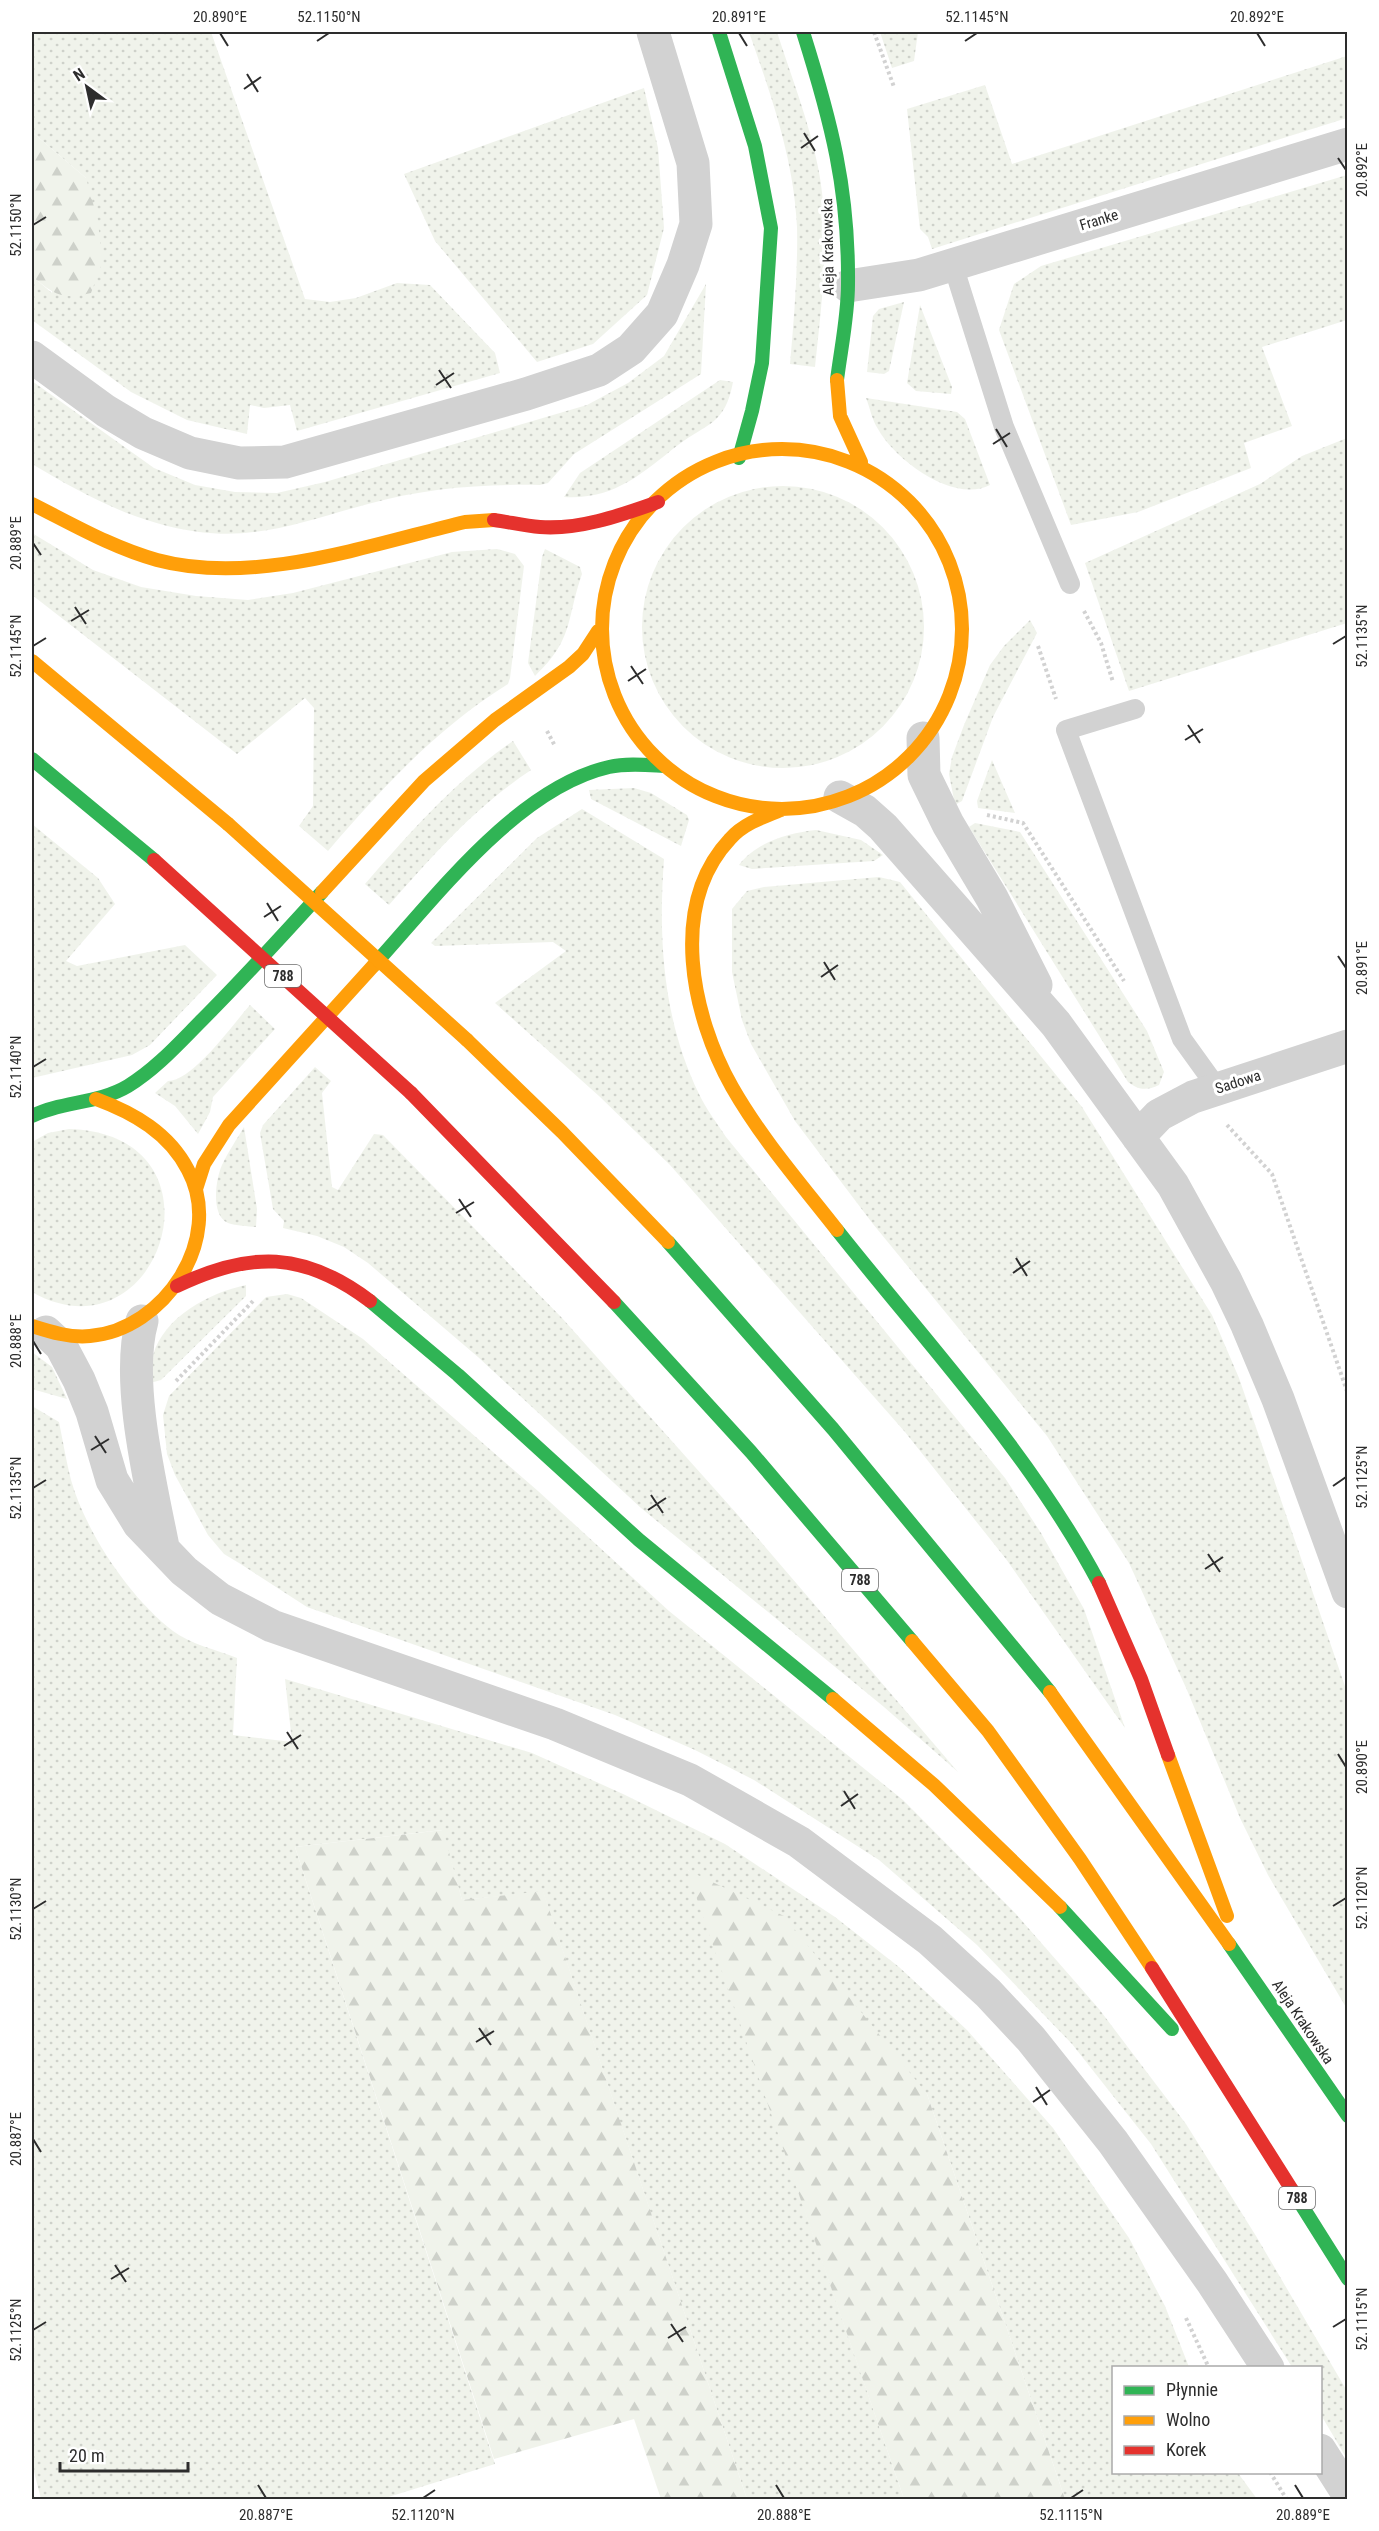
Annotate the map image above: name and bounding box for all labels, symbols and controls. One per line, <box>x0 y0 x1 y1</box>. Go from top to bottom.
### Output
text: 20.890°E <box>193 8 247 26</box>
text: 52.1150°N <box>297 8 361 26</box>
text: 20.891°E <box>712 8 766 26</box>
text: 52.1145°N <box>945 8 1009 26</box>
text: 20.892°E <box>1230 8 1284 26</box>
north arrow <box>57 57 117 117</box>
text: N <box>70 64 88 85</box>
text: 20.892°E <box>1353 143 1371 197</box>
text: 52.1150°N <box>7 193 25 257</box>
street label: Aleja Krakowska <box>818 198 838 296</box>
street label: Franke <box>1078 206 1120 234</box>
text: 20.889°E <box>7 516 25 570</box>
text: 52.1135°N <box>1353 604 1371 668</box>
text: 52.1145°N <box>7 614 25 678</box>
text: 20.891°E <box>1353 941 1371 995</box>
road number: 788 <box>265 965 301 987</box>
text: 52.1140°N <box>7 1035 25 1099</box>
street label: Sadowa <box>1213 1066 1263 1098</box>
text: 20.888°E <box>7 1314 25 1368</box>
text: 52.1125°N <box>1353 1445 1371 1509</box>
text: 52.1135°N <box>7 1456 25 1520</box>
road number: 788 <box>842 1569 878 1591</box>
text: 20.890°E <box>1353 1740 1371 1794</box>
text: 52.1120°N <box>1353 1866 1371 1930</box>
text: 52.1130°N <box>7 1877 25 1941</box>
street label: Aleja Krakowska <box>1268 1977 1338 2067</box>
text: 20.887°E <box>7 2112 25 2166</box>
road number: 788 <box>1279 2187 1315 2209</box>
text: 52.1115°N <box>1353 2287 1371 2351</box>
text: 52.1125°N <box>7 2298 25 2362</box>
legend <box>1112 2366 1322 2474</box>
text: Płynnie <box>1166 2379 1218 2400</box>
text: Wolno <box>1166 2409 1210 2430</box>
scale bar <box>60 2435 188 2473</box>
text: Korek <box>1166 2439 1206 2460</box>
text: 20 m <box>69 2445 104 2466</box>
text: 20.887°E <box>239 2506 293 2524</box>
text: 52.1120°N <box>391 2506 455 2524</box>
text: 20.888°E <box>757 2506 811 2524</box>
text: 52.1115°N <box>1039 2506 1103 2524</box>
text: 20.889°E <box>1276 2506 1330 2524</box>

